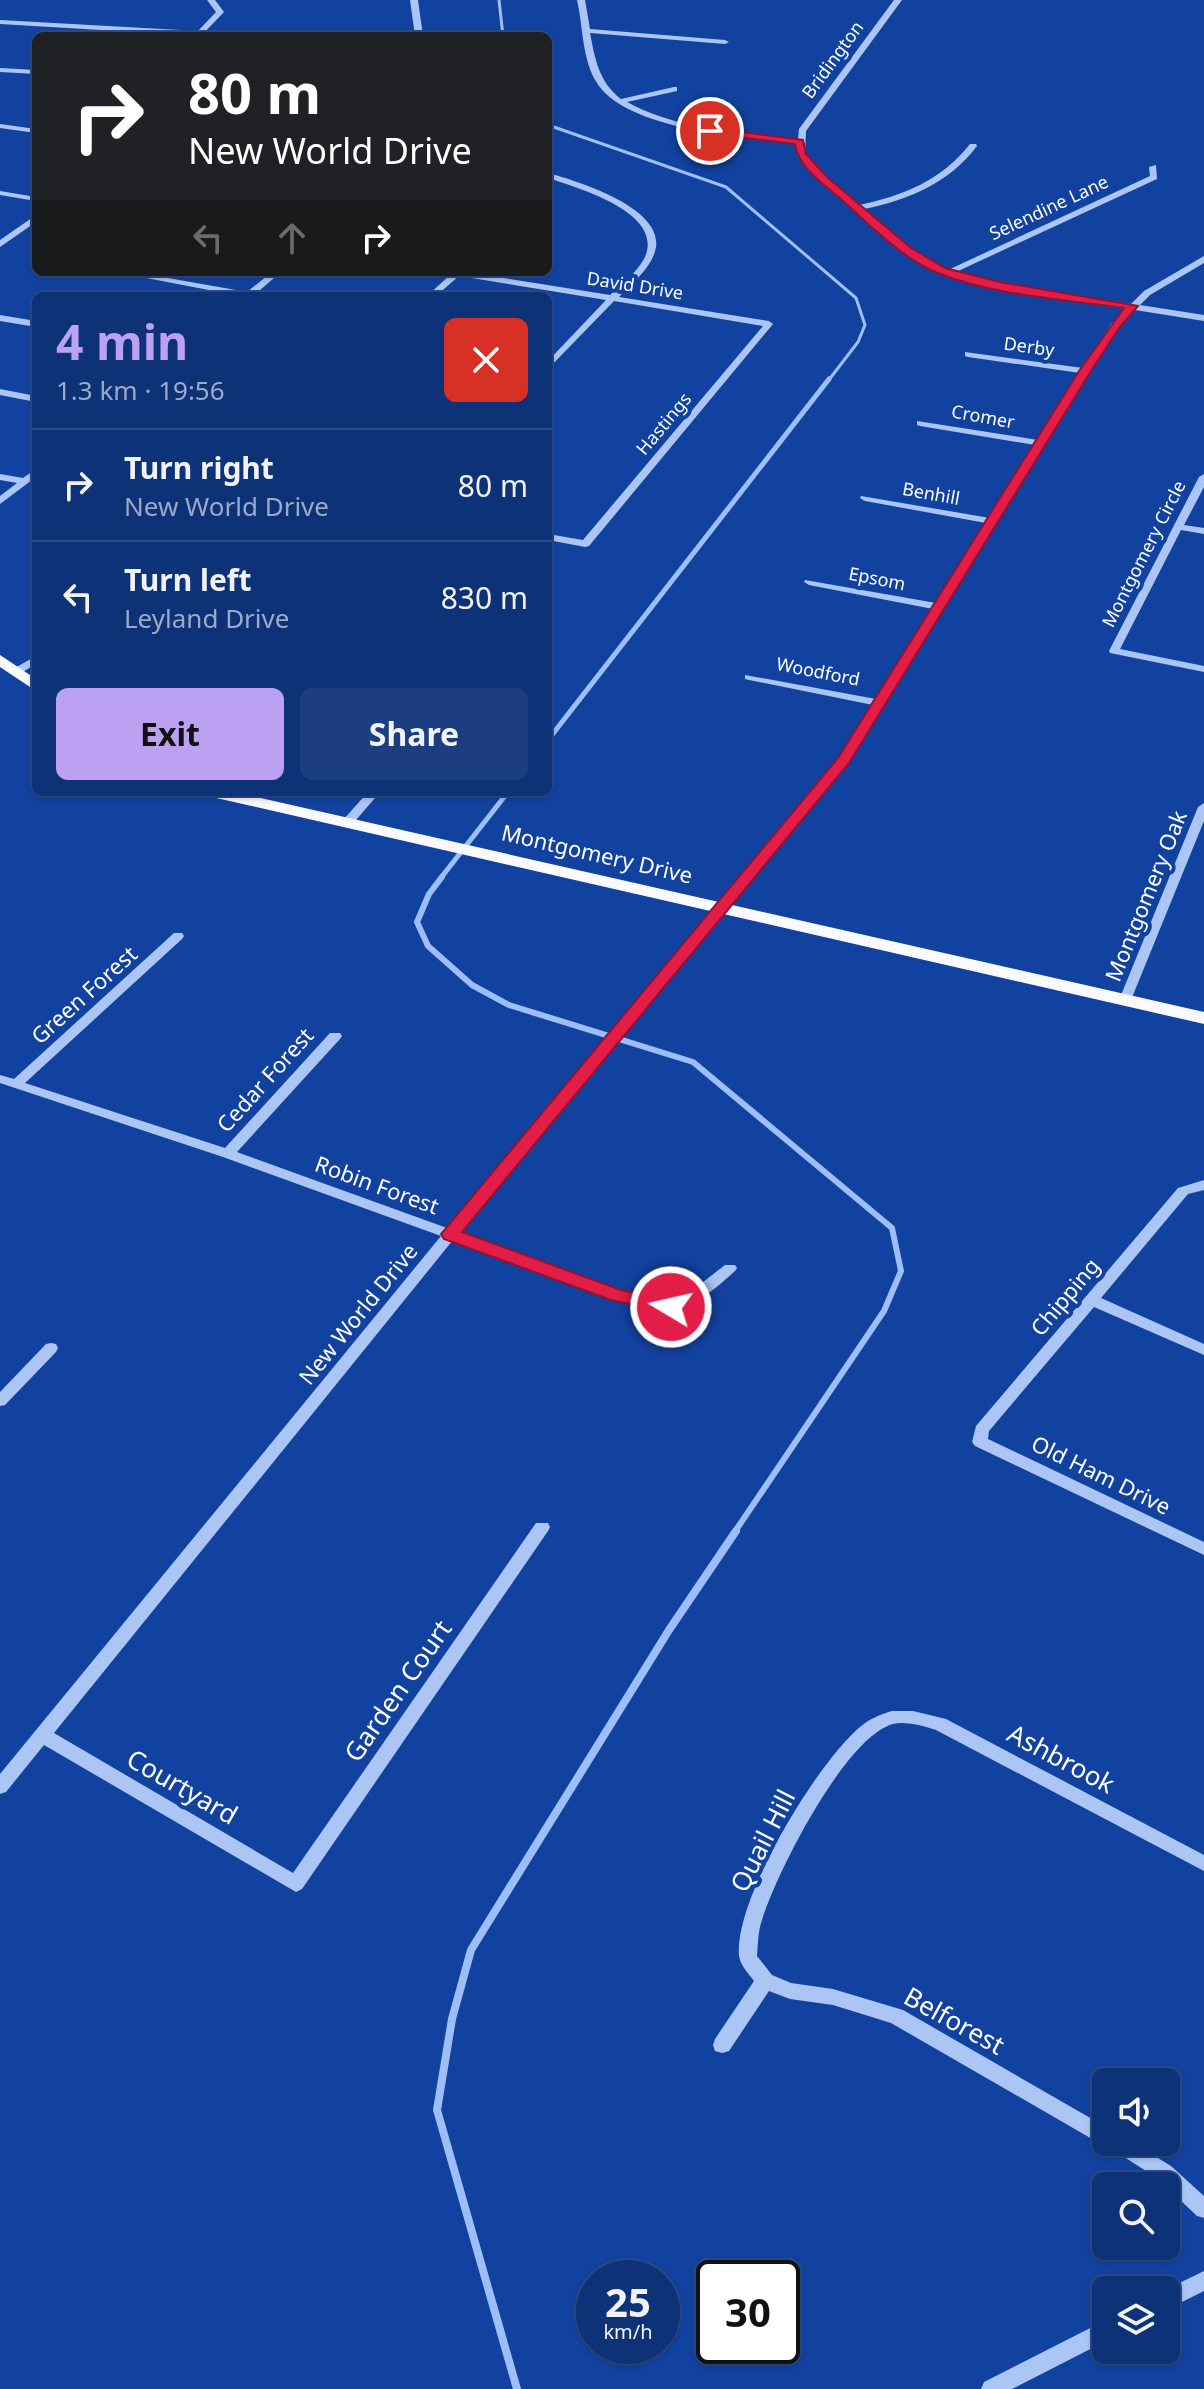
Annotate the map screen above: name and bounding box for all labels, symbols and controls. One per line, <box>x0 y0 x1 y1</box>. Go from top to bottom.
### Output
street label: Bridington <box>796 16 868 103</box>
text: 80 m <box>188 54 321 130</box>
icon: right <box>56 64 160 168</box>
pin <box>676 97 744 165</box>
icon: arrive <box>688 109 732 153</box>
text: New World Drive <box>188 126 472 175</box>
street label: Selendine Lane <box>985 169 1112 245</box>
icon: left <box>186 216 230 260</box>
icon: ahead <box>270 216 314 260</box>
icon: right <box>354 216 398 260</box>
street label: David Drive <box>585 266 685 304</box>
text: 4 min <box>56 309 188 374</box>
button: close <box>444 318 528 402</box>
street label: Derby <box>1002 331 1057 362</box>
text: 1.3 km · 19:56 <box>56 372 225 408</box>
street label: Hastings <box>630 387 696 459</box>
street label: Cromer <box>950 399 1017 433</box>
text: Turn right <box>124 447 274 488</box>
icon: right <box>56 463 100 507</box>
text: 80 m <box>458 465 528 506</box>
street label: Benhill <box>901 476 962 510</box>
street label: Montgomery Circle <box>1096 476 1190 631</box>
text: New World Drive <box>124 488 329 524</box>
text: Turn left <box>124 559 252 600</box>
street label: Epsom <box>847 561 908 595</box>
icon: left <box>56 575 100 619</box>
text: 830 m <box>441 577 528 618</box>
text: Leyland Drive <box>124 600 289 636</box>
street label: Woodford <box>774 651 862 691</box>
button: Exit <box>56 688 284 780</box>
button: Share <box>300 688 528 780</box>
street label: Montgomery Oak <box>1097 805 1193 986</box>
street label: Montgomery Drive <box>499 816 696 890</box>
street label: Green Forest <box>24 939 143 1050</box>
street label: Cedar Forest <box>209 1020 319 1138</box>
street label: Robin Forest <box>311 1148 444 1220</box>
street label: New World Drive <box>291 1237 423 1390</box>
street label: Chipping <box>1023 1251 1106 1342</box>
position arrow <box>629 1265 713 1349</box>
street label: Old Ham Drive <box>1027 1427 1176 1521</box>
street label: Garden Court <box>335 1612 459 1769</box>
street label: Ashbrook <box>1001 1715 1122 1801</box>
street label: Courtyard <box>120 1740 245 1832</box>
street label: Quail Hill <box>721 1783 803 1898</box>
street label: Belforest <box>898 1978 1011 2062</box>
map controls <box>1092 2068 1180 2364</box>
button: sound <box>1092 2068 1180 2156</box>
button: search <box>1092 2172 1180 2260</box>
speed limit sign: 30 <box>696 2260 800 2364</box>
text: 25 <box>605 2274 651 2329</box>
button: layers <box>1092 2276 1180 2364</box>
text: km/h <box>603 2318 653 2345</box>

